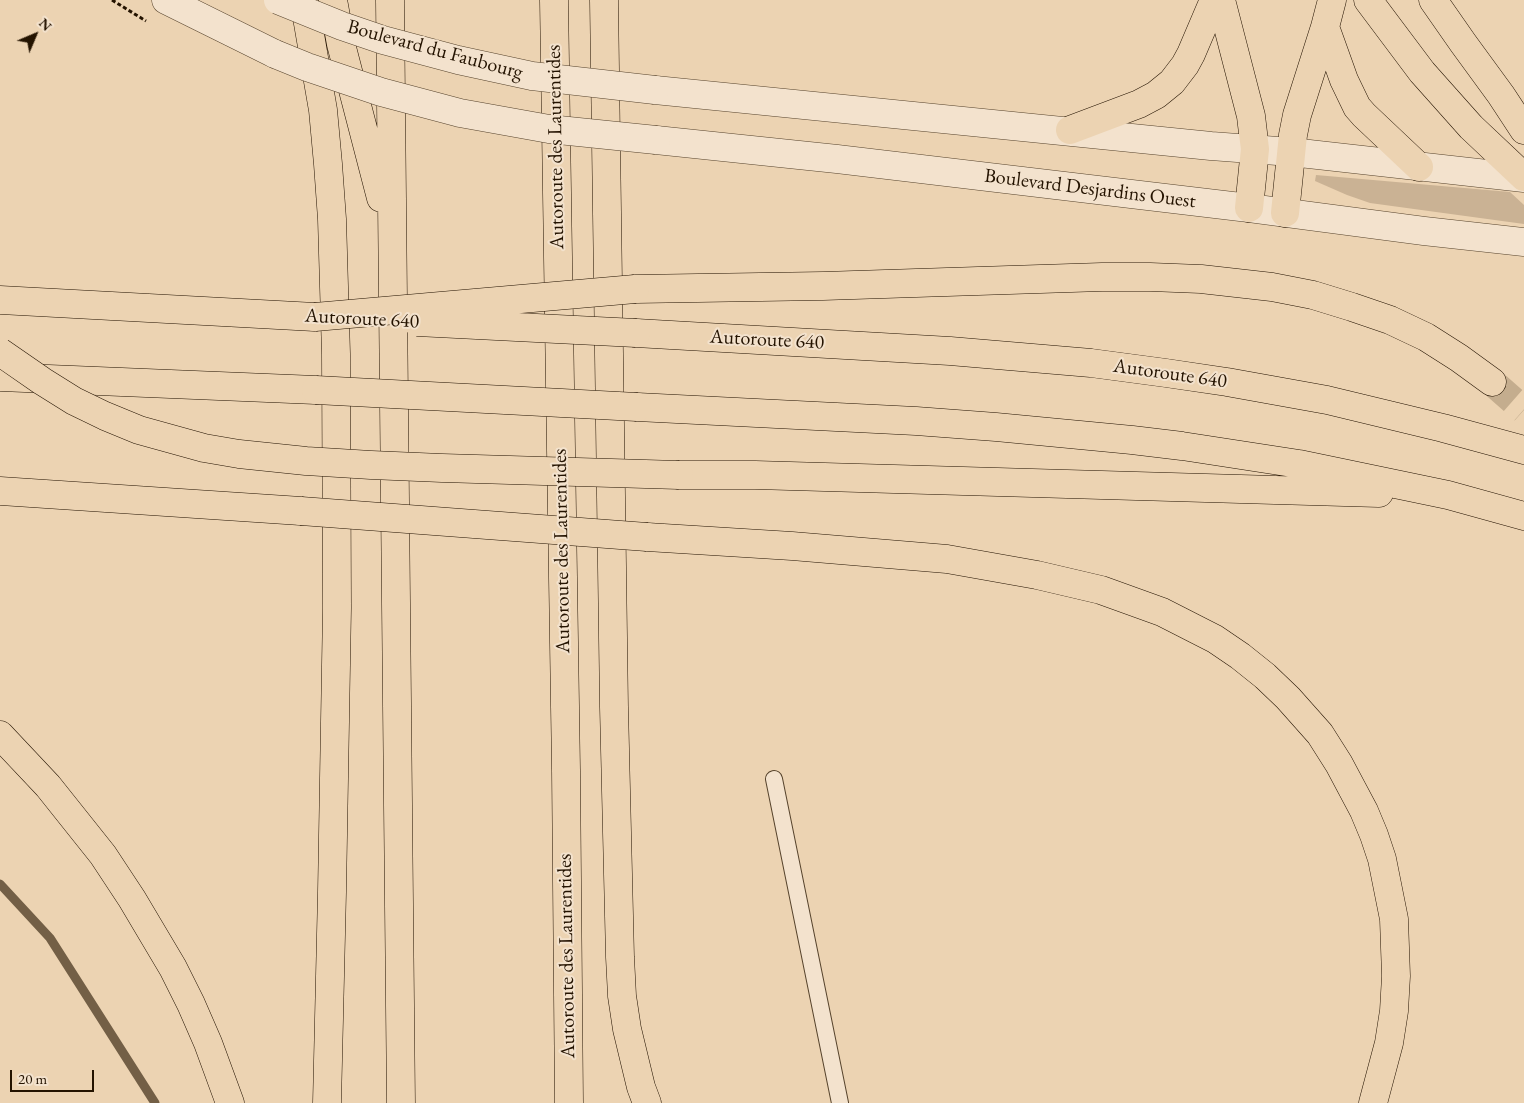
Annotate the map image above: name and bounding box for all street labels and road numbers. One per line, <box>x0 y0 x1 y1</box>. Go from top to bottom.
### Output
street label: Boulevard du Faubourg <box>344 15 526 85</box>
street label: Autoroute des Laurentides <box>542 44 570 250</box>
street label: Boulevard Desjardins Ouest <box>983 164 1197 214</box>
street label: Autoroute 640 <box>304 304 420 334</box>
street label: Autoroute 640 <box>709 325 825 355</box>
street label: Autoroute 640 <box>1112 354 1228 394</box>
street label: Autoroute des Laurentides <box>548 448 576 654</box>
street label: Autoroute des Laurentides <box>553 853 581 1059</box>

